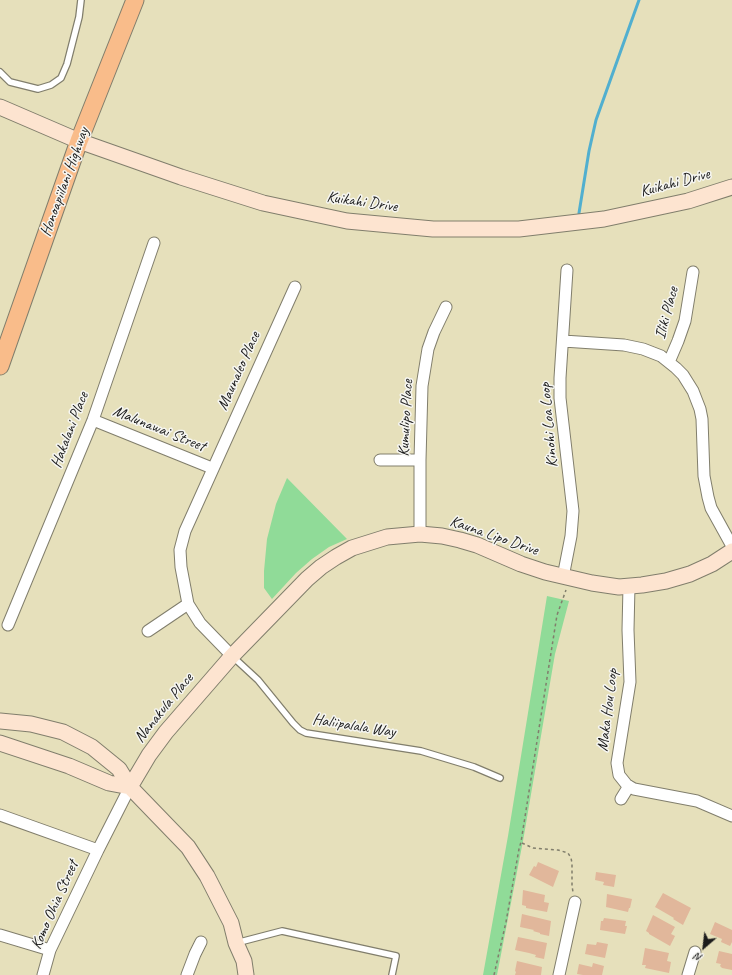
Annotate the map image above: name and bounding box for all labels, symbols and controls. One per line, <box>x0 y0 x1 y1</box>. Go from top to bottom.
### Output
street label: Honoapiilani Highway <box>36 125 94 239</box>
street label: Kuikahi Drive <box>638 165 712 201</box>
street label: Kuikahi Drive <box>325 188 399 216</box>
street label: Iliki Place <box>651 285 683 341</box>
street label: Maunaleo Place <box>213 329 265 413</box>
street label: Kumulipo Place <box>394 379 418 457</box>
street label: Kinohi Loa Loop <box>536 382 562 468</box>
street label: Hakalani Place <box>47 389 93 471</box>
street label: Malunawai Street <box>110 402 208 456</box>
street label: Kauna Lipo Drive <box>447 512 541 560</box>
street label: Maka Hou Loop <box>593 668 623 752</box>
street label: Nanakula Place <box>130 669 198 747</box>
street label: Haliipalala Way <box>311 710 397 742</box>
street label: Komo Ohia Street <box>27 858 83 952</box>
north arrow <box>684 927 724 967</box>
text: N <box>692 950 705 965</box>

